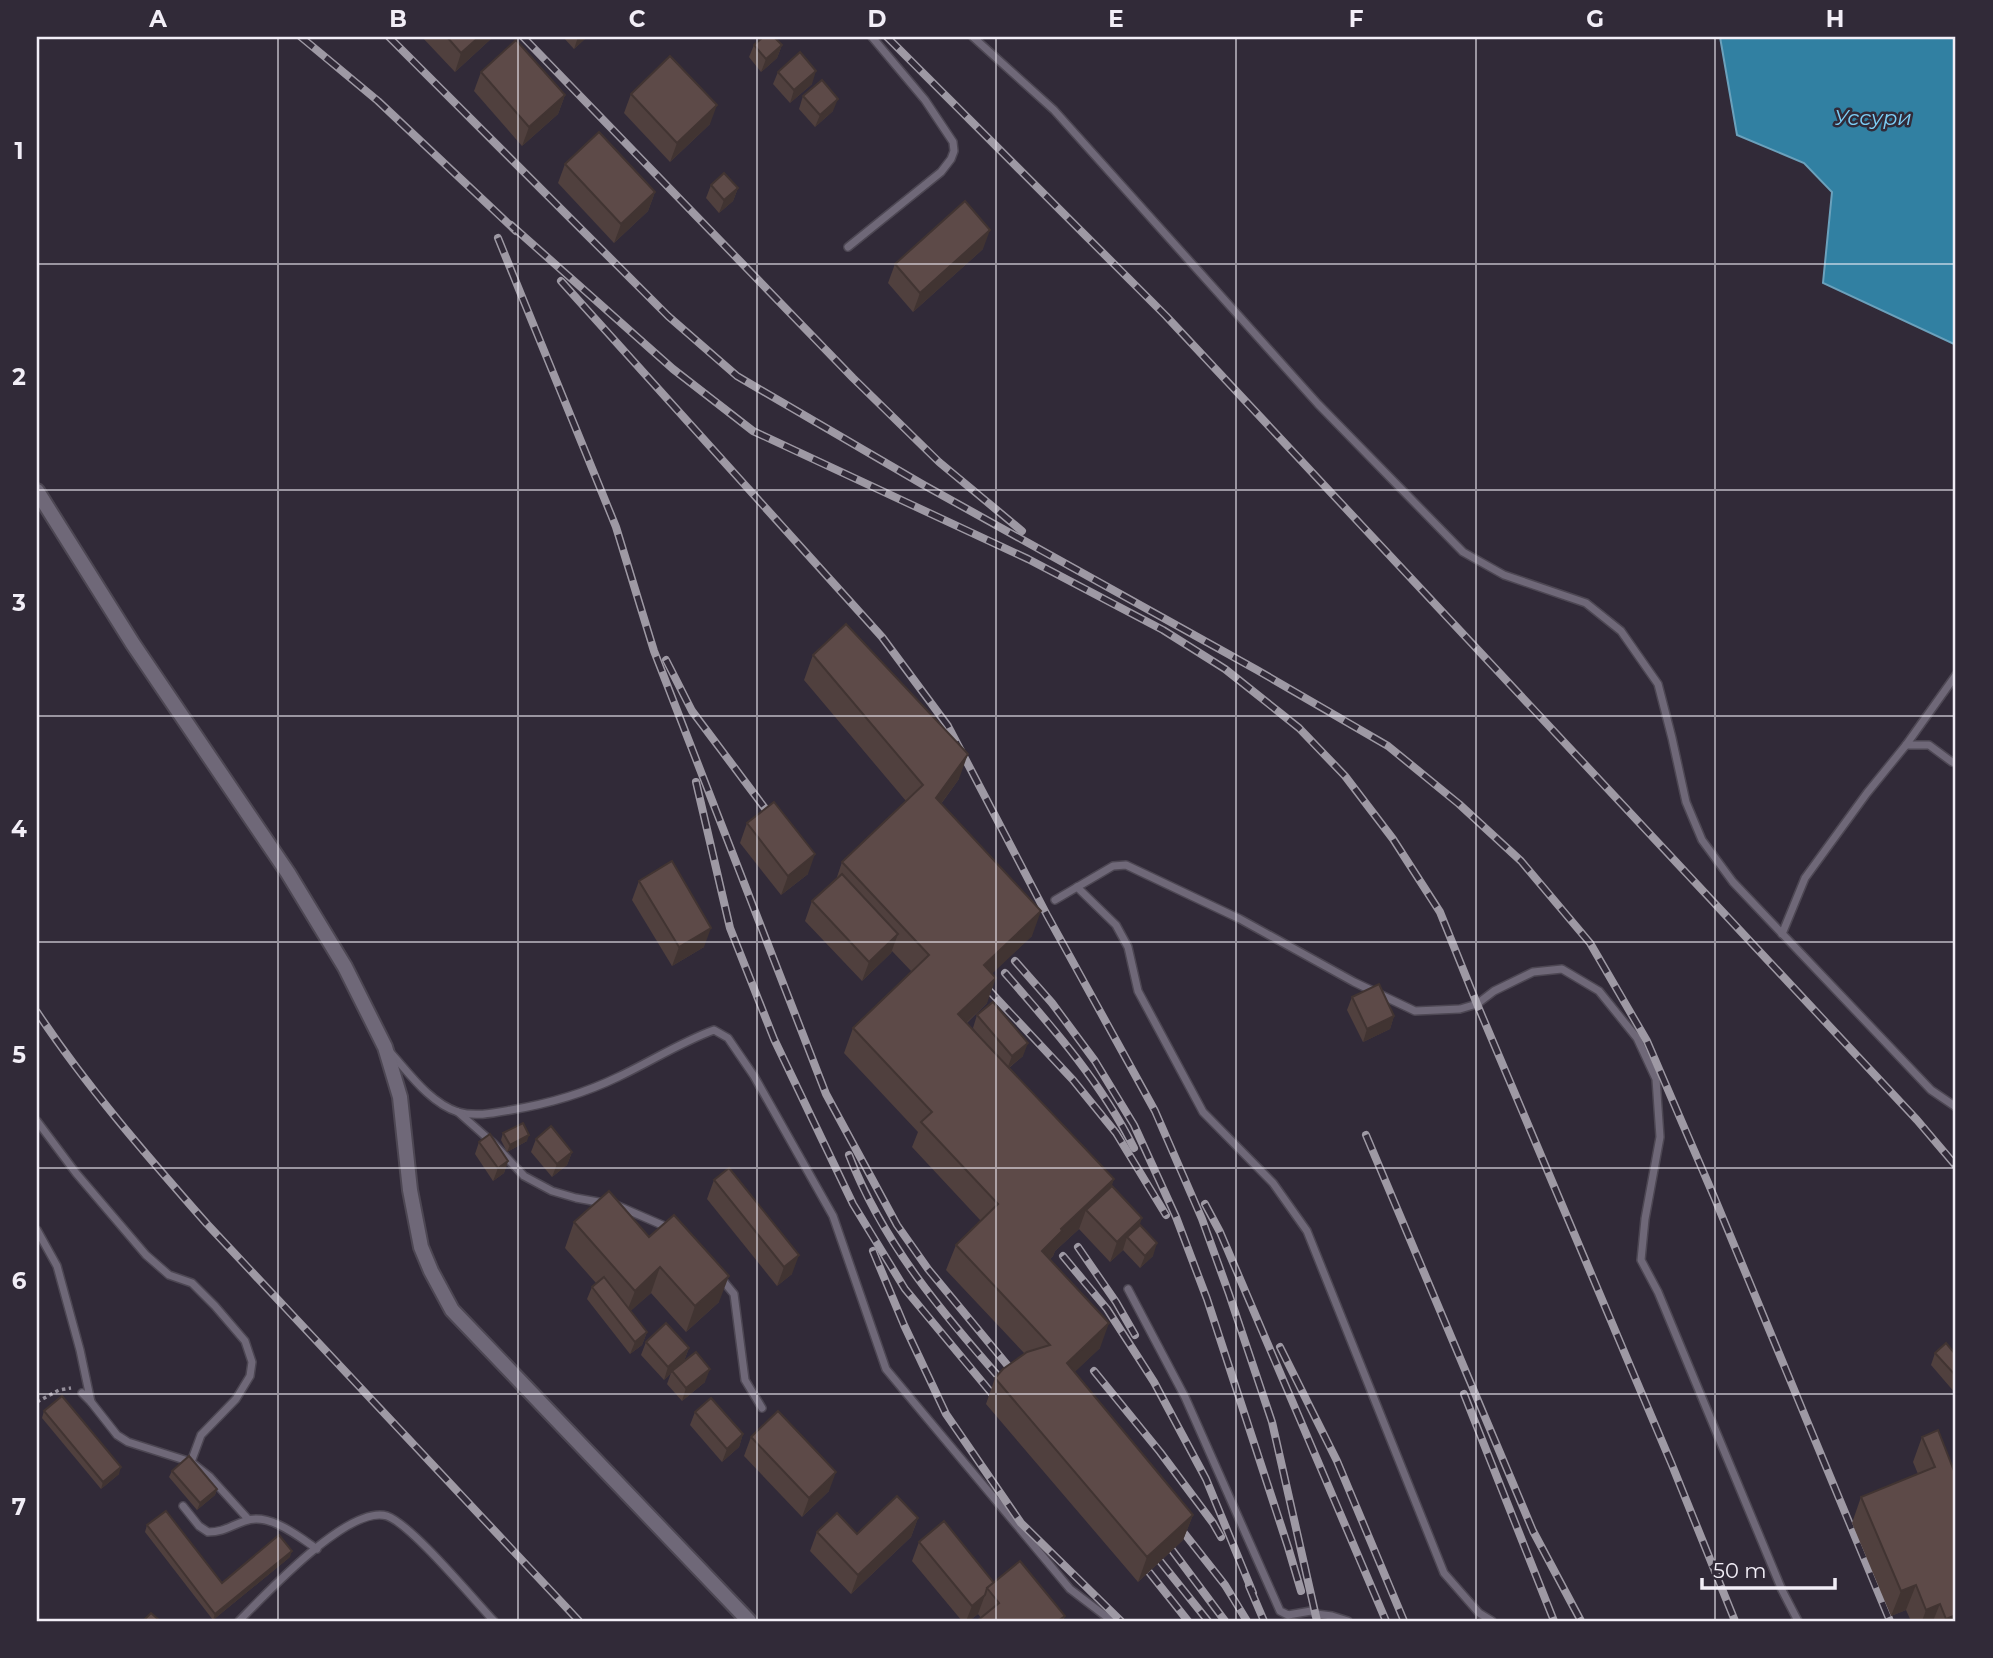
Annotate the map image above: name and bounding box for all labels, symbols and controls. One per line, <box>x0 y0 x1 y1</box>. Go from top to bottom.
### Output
text: A <box>148 5 167 33</box>
text: B <box>389 5 407 33</box>
text: C <box>629 5 646 33</box>
text: D <box>868 5 887 33</box>
text: E <box>1108 5 1124 33</box>
text: F <box>1349 5 1364 33</box>
text: G <box>1586 5 1604 33</box>
text: H <box>1826 5 1844 33</box>
water label: Уссури <box>1834 105 1912 130</box>
text: 1 <box>14 137 24 165</box>
text: 2 <box>12 363 26 391</box>
text: 3 <box>11 589 26 617</box>
text: 4 <box>11 815 27 843</box>
text: 5 <box>12 1041 26 1069</box>
text: 6 <box>12 1267 27 1295</box>
text: 7 <box>12 1493 26 1521</box>
scale bar <box>1702 1546 1836 1590</box>
text: 50 m <box>1713 1558 1767 1583</box>

